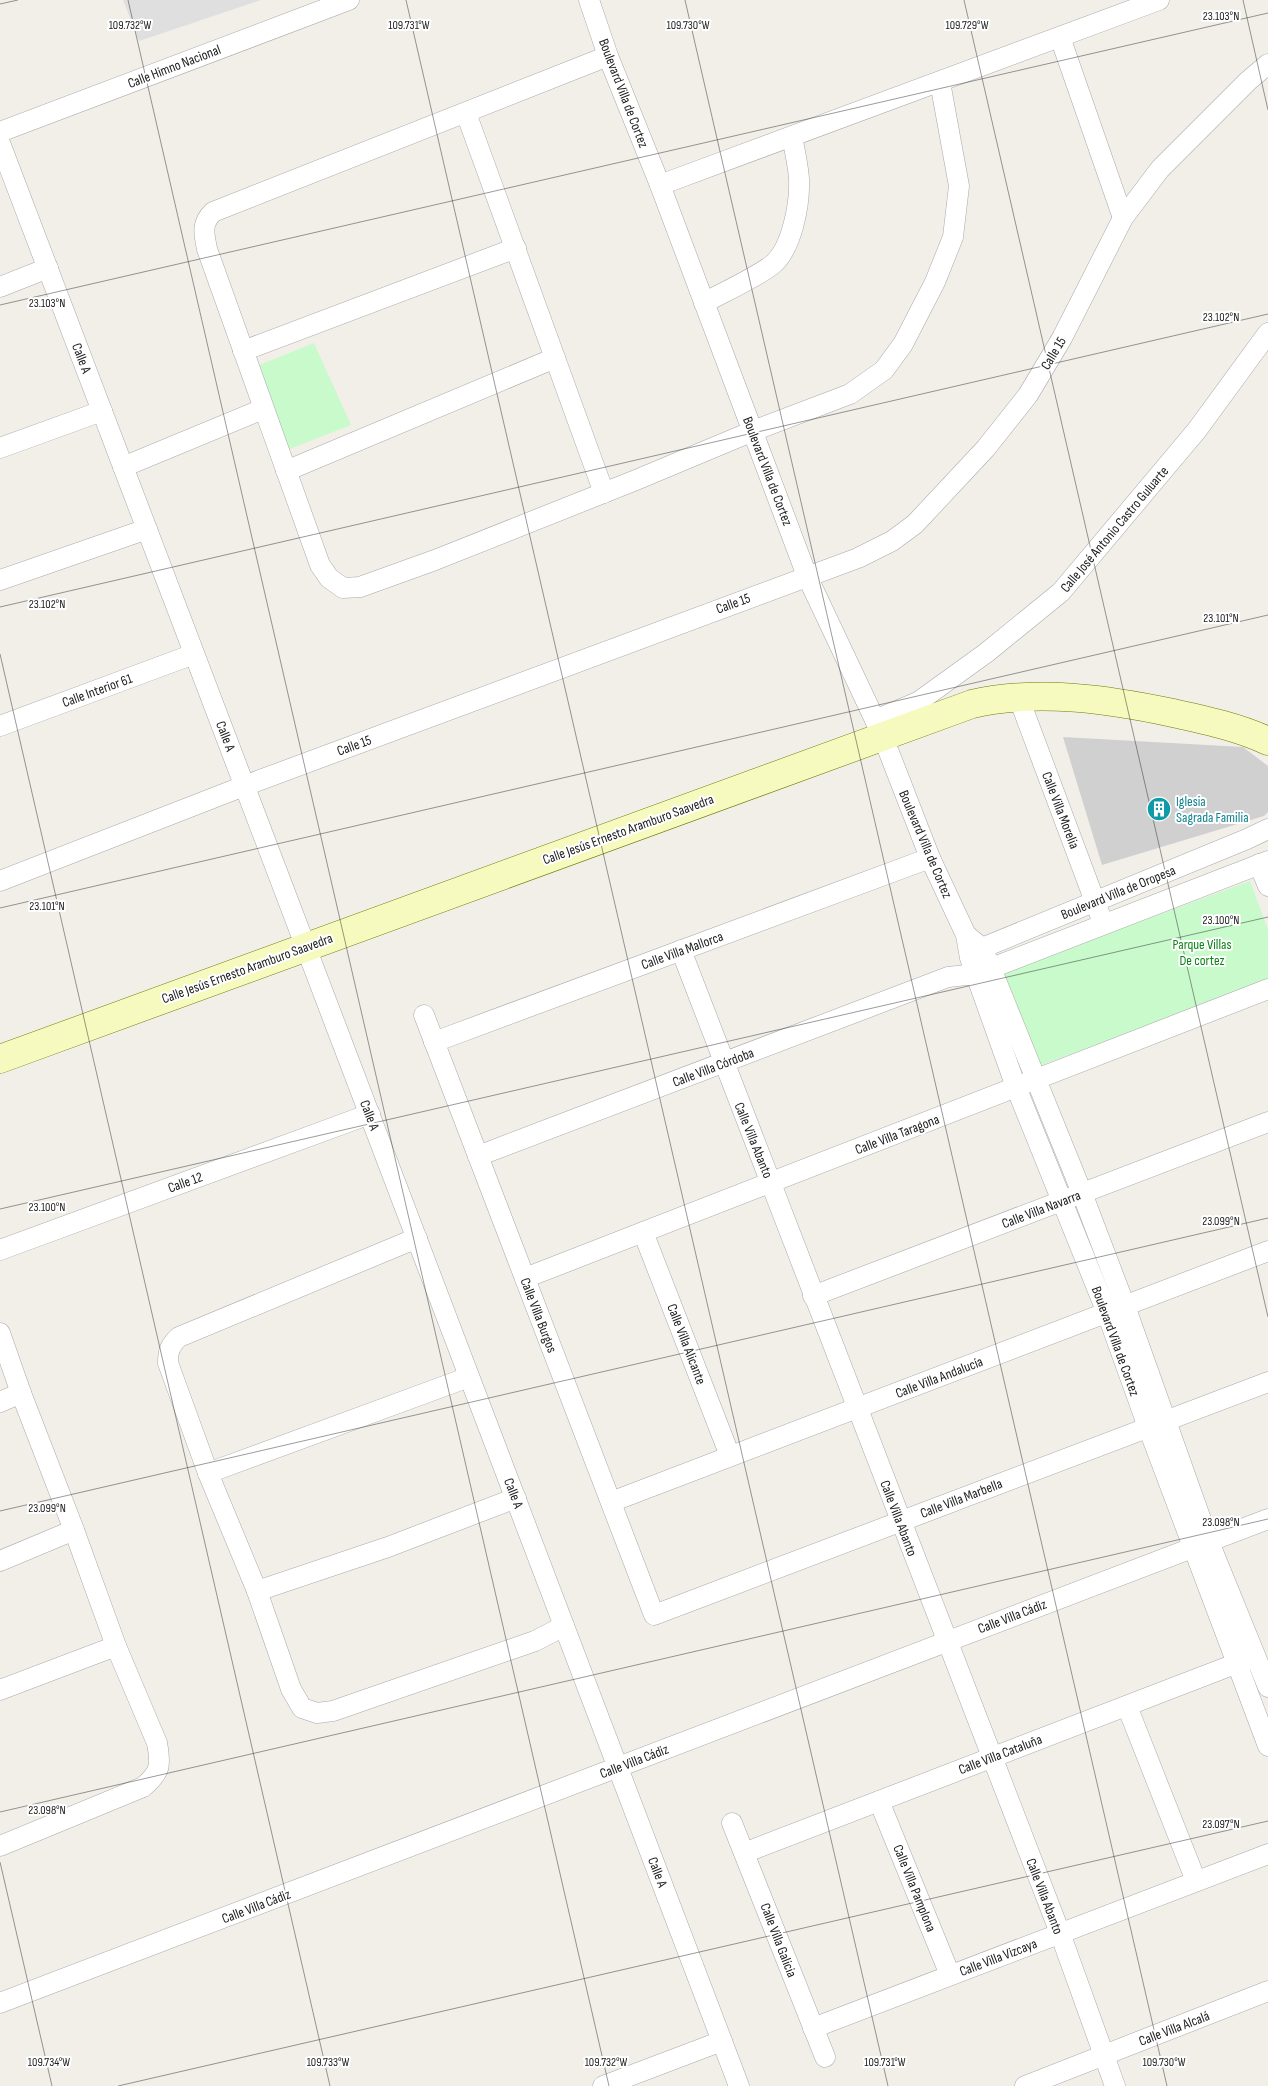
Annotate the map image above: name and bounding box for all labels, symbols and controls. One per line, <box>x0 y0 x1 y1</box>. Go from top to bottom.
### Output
text: 23.103°N <box>1203 9 1239 24</box>
text: 109.732°W <box>109 18 152 33</box>
text: 109.731°W <box>388 18 430 33</box>
text: 109.730°W <box>666 18 710 33</box>
text: 109.729°W <box>946 18 989 33</box>
street label: Boulevard Villa de Cortez <box>595 36 652 150</box>
street label: Calle Himno Nacional <box>125 41 223 92</box>
text: 23.103°N <box>29 296 65 311</box>
text: 23.102°N <box>1203 310 1239 325</box>
street label: Calle 15 <box>1037 333 1070 373</box>
street label: Calle A <box>68 341 95 377</box>
street label: Boulevard Villa de Cortez <box>739 414 796 528</box>
street label: Calle José Antonio Castro Guluarte <box>1057 463 1172 596</box>
street label: Calle 15 <box>714 589 753 618</box>
text: 23.102°N <box>29 597 65 612</box>
text: 23.101°N <box>1203 611 1239 626</box>
street label: Calle Interior 61 <box>60 670 135 711</box>
street label: Calle A <box>212 719 239 755</box>
street label: Calle 15 <box>335 731 374 760</box>
street label: Calle Villa Morelia <box>1038 769 1083 851</box>
street label: Boulevard Villa de Cortez <box>895 788 956 901</box>
street label: Calle Jesús Ernesto Aramburo Saavedra <box>540 791 716 868</box>
place label: Iglesia Sagrada Familia <box>1176 793 1249 826</box>
building icon: Iglesia Sagrada Familia <box>1146 796 1172 822</box>
street label: Boulevard Villa de Oropesa <box>1058 862 1178 923</box>
text: 23.101°N <box>29 899 65 914</box>
text: 23.100°N <box>1203 913 1239 928</box>
street label: Calle Villa Mallorca <box>639 928 726 973</box>
street label: Calle Jesús Ernesto Aramburo Saavedra <box>159 930 335 1007</box>
park label: Parque Villas De cortez <box>1173 936 1231 969</box>
street label: Calle Villa Córdoba <box>670 1044 756 1091</box>
street label: Calle A <box>356 1098 383 1134</box>
street label: Calle Villa Abanto <box>731 1100 776 1181</box>
street label: Calle Villa Taragona <box>853 1111 942 1158</box>
street label: Calle 12 <box>165 1168 205 1197</box>
street label: Calle Villa Navarra <box>999 1187 1083 1232</box>
text: 23.100°N <box>29 1200 65 1215</box>
text: 23.099°N <box>1202 1214 1240 1229</box>
street label: Calle Villa Burgos <box>516 1275 561 1355</box>
street label: Boulevard Villa de Cortez <box>1088 1284 1143 1398</box>
street label: Calle Villa Alicante <box>663 1301 710 1387</box>
street label: Calle Villa Andalucía <box>893 1353 985 1402</box>
street label: Calle Villa Marbella <box>918 1475 1005 1522</box>
street label: Calle A <box>500 1476 527 1512</box>
street label: Calle Villa Abanto <box>876 1478 921 1559</box>
text: 23.099°N <box>28 1501 66 1516</box>
text: 23.098°N <box>1202 1515 1240 1530</box>
street label: Calle Villa Cádiz <box>975 1596 1049 1637</box>
street label: Calle Villa Cataluña <box>956 1731 1044 1778</box>
street label: Calle Villa Cádiz <box>597 1741 671 1782</box>
text: 23.098°N <box>28 1803 66 1818</box>
text: 23.097°N <box>1202 1817 1240 1832</box>
street label: Calle Villa Pamplona <box>889 1842 940 1934</box>
street label: Calle A <box>644 1855 671 1891</box>
street label: Calle Villa Abanto <box>1022 1856 1067 1937</box>
street label: Calle Villa Cádiz <box>219 1886 293 1927</box>
street label: Calle Villa Galicia <box>757 1901 800 1980</box>
street label: Calle Villa Vizcaya <box>957 1935 1039 1980</box>
street label: Calle Villa Alcalá <box>1136 2007 1212 2050</box>
text: 109.734°W <box>28 2055 70 2070</box>
text: 109.733°W <box>307 2055 350 2070</box>
text: 109.732°W <box>585 2055 628 2070</box>
text: 109.731°W <box>864 2055 906 2070</box>
text: 109.730°W <box>1142 2055 1186 2070</box>

